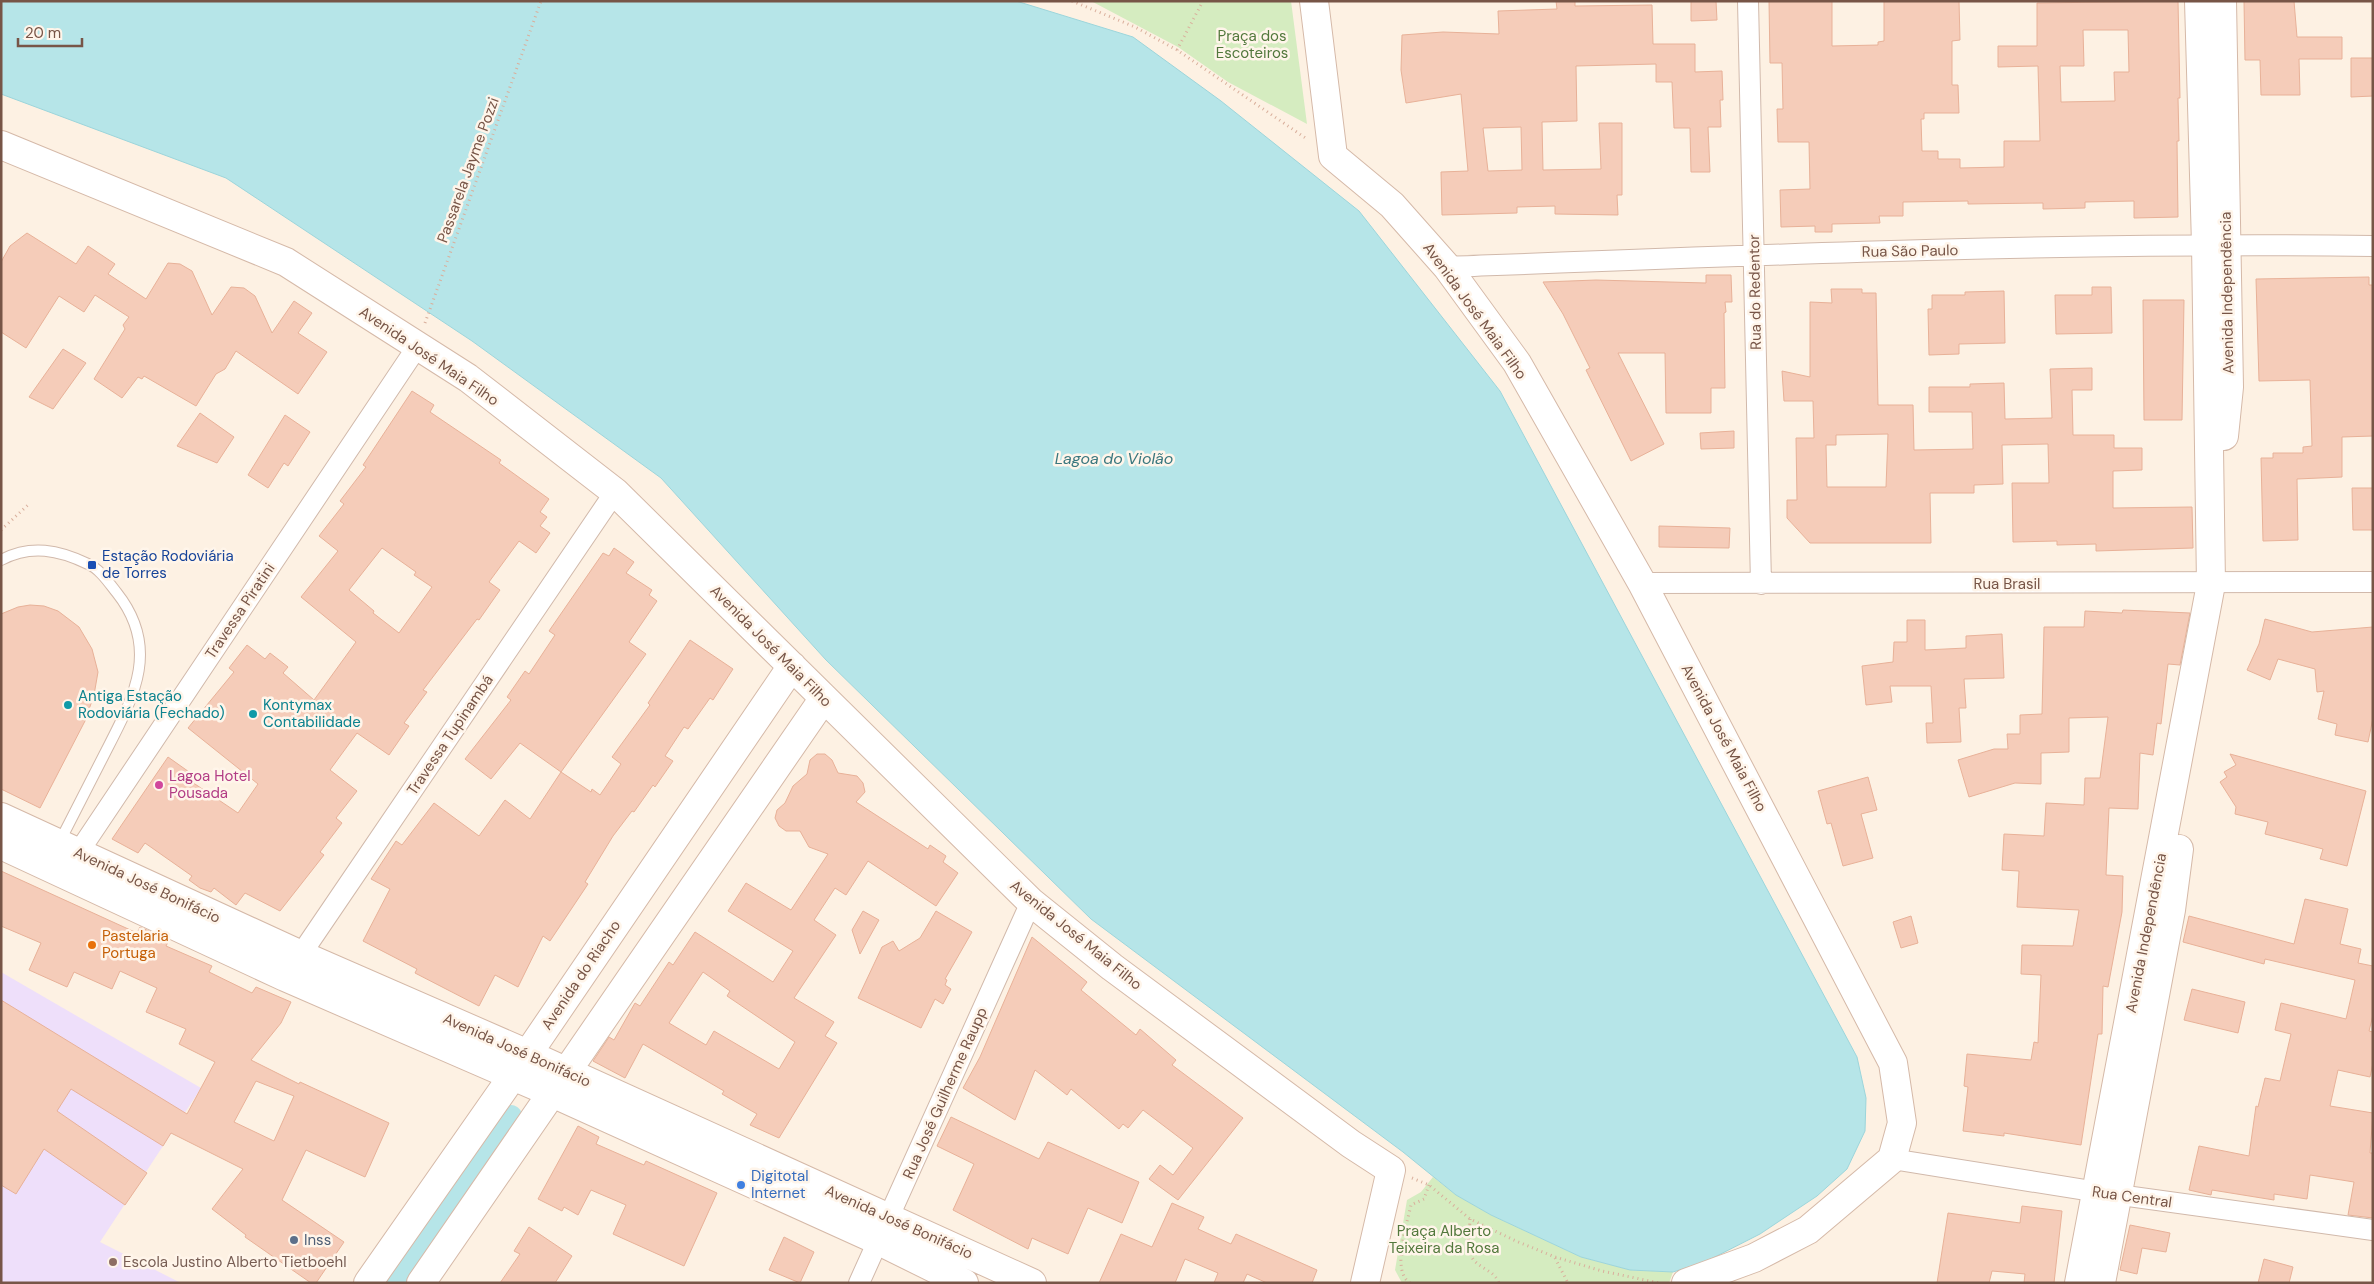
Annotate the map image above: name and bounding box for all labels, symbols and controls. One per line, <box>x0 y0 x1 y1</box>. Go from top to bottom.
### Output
scale bar <box>18 15 81 47</box>
text: 20 m <box>25 23 61 43</box>
park label: Praça dos Escoteiros <box>1216 26 1288 63</box>
street label: Passarela Jayme Pozzi <box>432 95 504 245</box>
street label: Avenida Independência <box>2216 212 2238 374</box>
street label: Rua do Redentor <box>1744 234 1766 350</box>
street label: Avenida José Maia Filho <box>1419 239 1531 383</box>
street label: Rua São Paulo <box>1861 240 1959 262</box>
street label: Avenida José Maia Filho <box>355 302 503 410</box>
water label: Lagoa do Violão <box>1055 448 1173 469</box>
place label: Estação Rodoviária de Torres <box>102 546 234 583</box>
marker: Estação Rodoviária de Torres <box>86 559 98 571</box>
street label: Travessa Piratini <box>200 559 280 663</box>
street label: Rua Brasil <box>1974 574 2040 594</box>
street label: Avenida José Maia Filho <box>706 581 836 711</box>
street label: Avenida José Maia Filho <box>1677 661 1771 815</box>
street label: Travessa Tupinambá <box>402 671 498 799</box>
place label: Antiga Estação Rodoviária (Fechado) <box>78 686 225 723</box>
place label: Kontymax Contabilidade <box>263 695 361 732</box>
marker: Antiga Estação Rodoviária (Fechado) <box>62 699 74 711</box>
marker: Kontymax Contabilidade <box>247 708 259 720</box>
place label: Lagoa Hotel Pousada <box>169 766 251 803</box>
marker: Lagoa Hotel Pousada <box>153 779 165 791</box>
street label: Avenida José Bonifácio <box>70 842 224 928</box>
street label: Avenida Independência <box>2121 851 2171 1015</box>
street label: Avenida José Maia Filho <box>1006 875 1146 995</box>
street label: Avenida do Riacho <box>537 916 625 1034</box>
place label: Pastelaria Portuga <box>102 926 169 963</box>
marker: Pastelaria Portuga <box>86 939 98 951</box>
street label: Rua José Guilherme Raupp <box>898 1004 992 1182</box>
street label: Avenida José Bonifácio <box>440 1008 594 1092</box>
place label: Digitotal Internet <box>751 1166 809 1203</box>
marker: Digitotal Internet <box>735 1179 747 1191</box>
street label: Avenida José Bonifácio <box>822 1180 976 1264</box>
street label: Rua Central <box>2091 1181 2173 1213</box>
park label: Praça Alberto Teixeira da Rosa <box>1389 1221 1499 1258</box>
place label: Inss <box>304 1230 331 1250</box>
marker: Inss <box>288 1234 300 1246</box>
place label: Escola Justino Alberto Tietboehl <box>123 1252 347 1272</box>
marker: Escola Justino Alberto Tietboehl <box>107 1256 119 1268</box>

